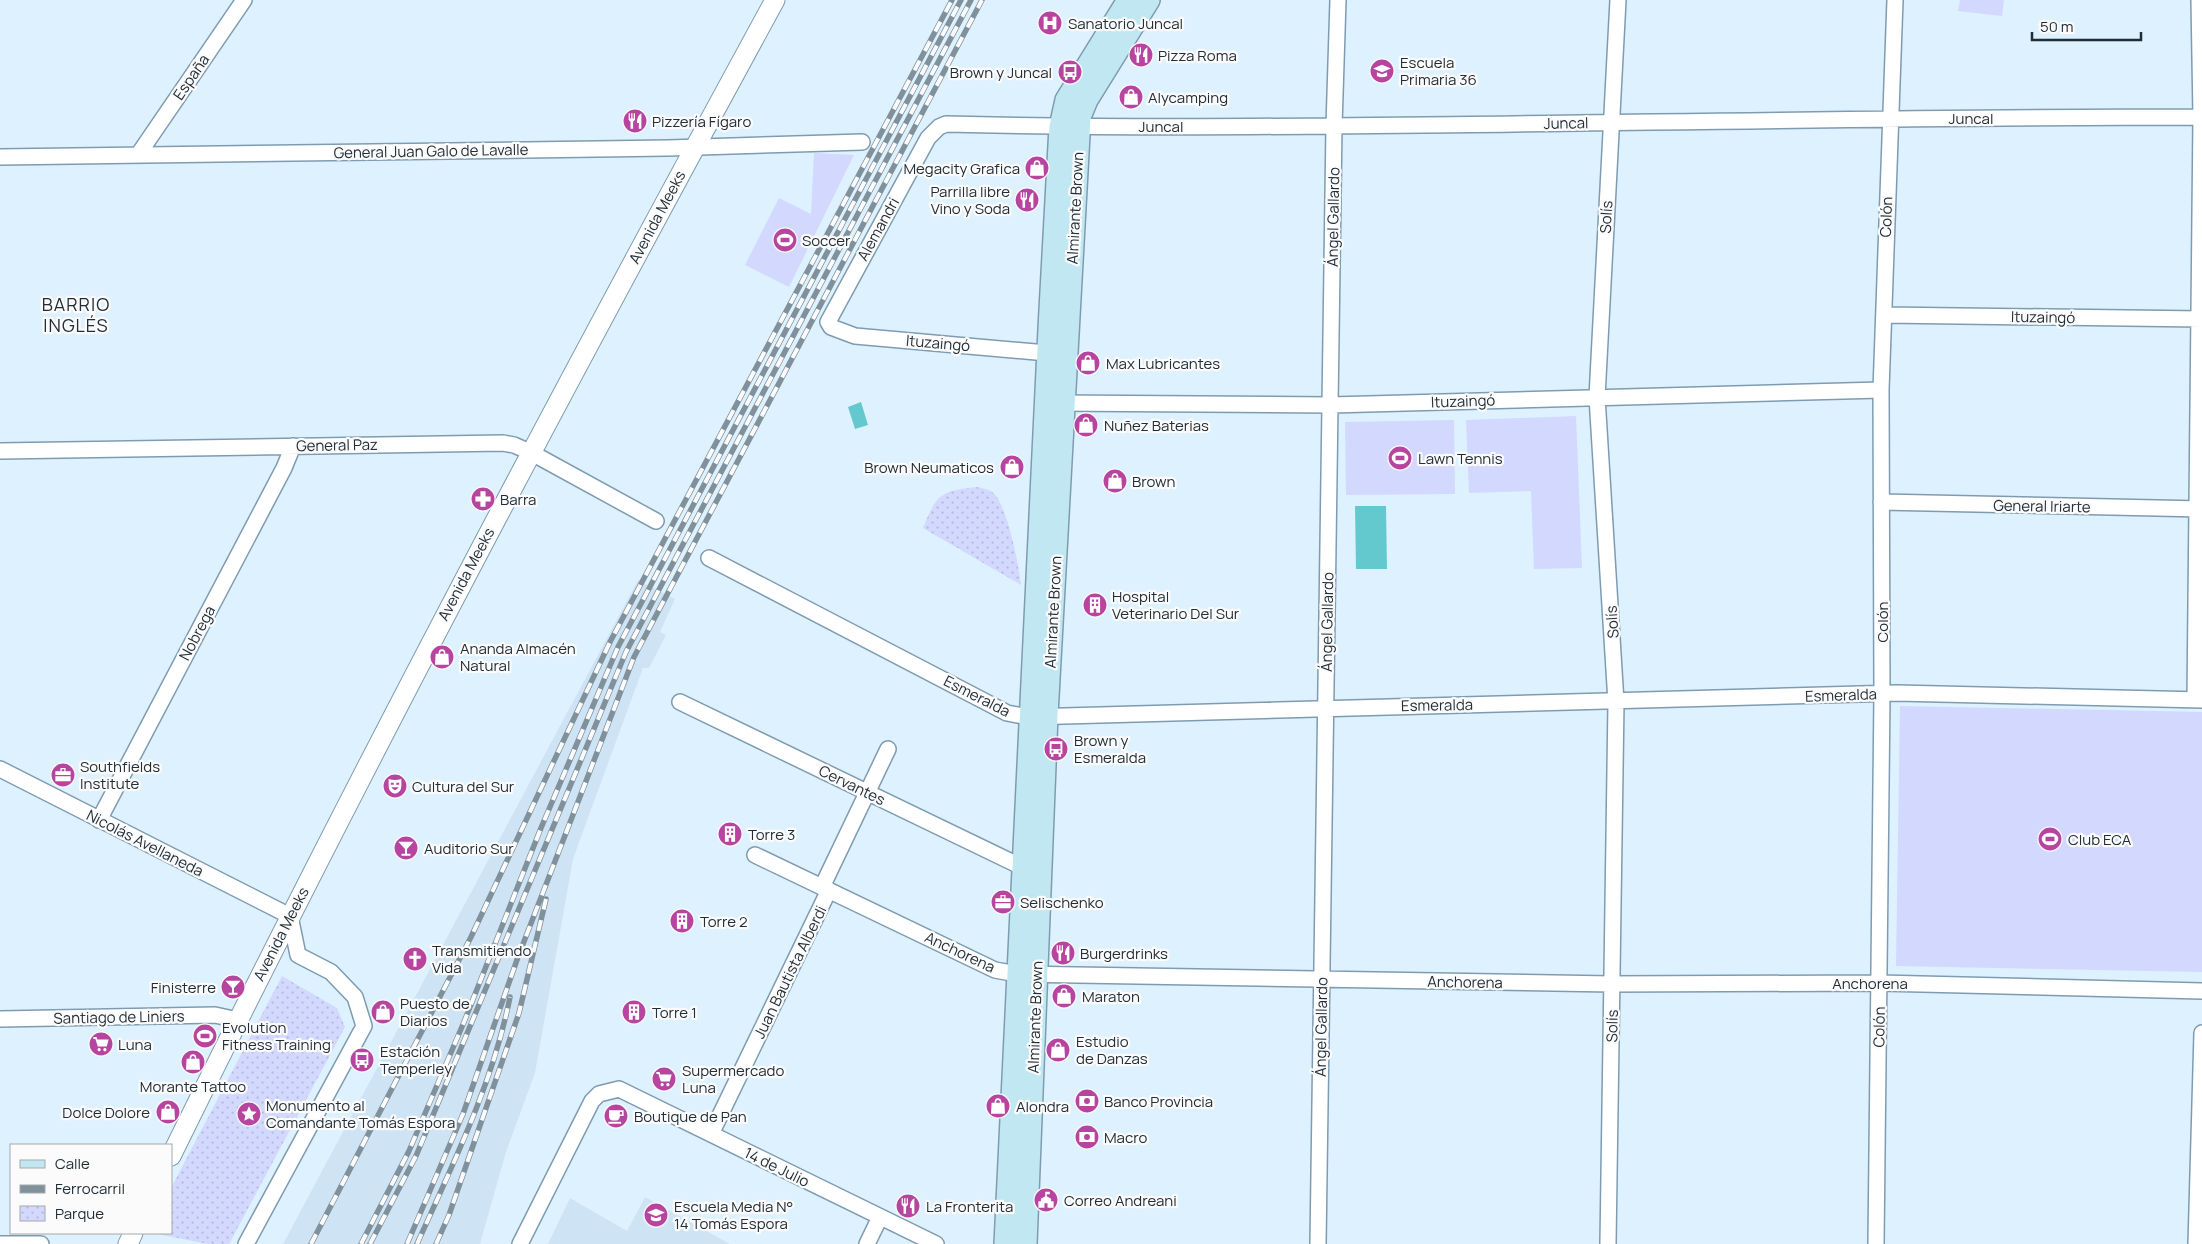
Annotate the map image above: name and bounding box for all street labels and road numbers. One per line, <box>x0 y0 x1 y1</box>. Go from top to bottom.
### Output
street label: España <box>168 50 214 104</box>
street label: Juncal <box>1949 108 1993 129</box>
street label: Juncal <box>1543 112 1589 134</box>
street label: Juncal <box>1139 116 1183 137</box>
street label: General Juan Galo de Lavalle <box>333 139 529 163</box>
street label: Almirante Brown <box>1062 151 1088 265</box>
street label: Avenida Meeks <box>624 167 690 267</box>
street label: Ángel Gallardo <box>1322 167 1344 267</box>
street label: Alemandri <box>852 194 904 264</box>
street label: Colón <box>1875 196 1897 238</box>
street label: Solís <box>1595 200 1617 234</box>
street label: Ituzaingó <box>2011 306 2076 328</box>
street label: Ituzaingó <box>905 330 971 356</box>
street label: Ituzaingó <box>1430 389 1496 413</box>
street label: General Paz <box>296 434 378 456</box>
street label: General Iriarte <box>1993 495 2091 517</box>
street label: Avenida Meeks <box>433 524 499 624</box>
street label: Almirante Brown <box>1040 555 1066 669</box>
street label: Ángel Gallardo <box>1316 572 1338 672</box>
street label: Colón <box>1872 601 1893 642</box>
street label: Nobrega <box>174 602 220 664</box>
street label: Solís <box>1600 605 1624 639</box>
street label: Esmeralda <box>940 670 1014 722</box>
street label: Esmeralda <box>1805 683 1877 707</box>
street label: Esmeralda <box>1401 694 1473 716</box>
street label: Cervantes <box>815 760 889 810</box>
street label: Nicolás Avellaneda <box>83 804 207 882</box>
street label: Avenida Meeks <box>248 883 314 985</box>
street label: Juan Bautista Alberdi <box>749 902 831 1042</box>
street label: Anchorena <box>921 927 999 977</box>
street label: Almirante Brown <box>1023 960 1047 1074</box>
street label: Anchorena <box>1427 971 1503 993</box>
street label: Anchorena <box>1832 973 1908 994</box>
street label: Ángel Gallardo <box>1310 977 1332 1077</box>
street label: Santiago de Liniers <box>53 1005 185 1029</box>
street label: Colón <box>1868 1006 1890 1048</box>
street label: Solís <box>1601 1009 1623 1043</box>
street label: 14 de Julio <box>741 1142 813 1192</box>

